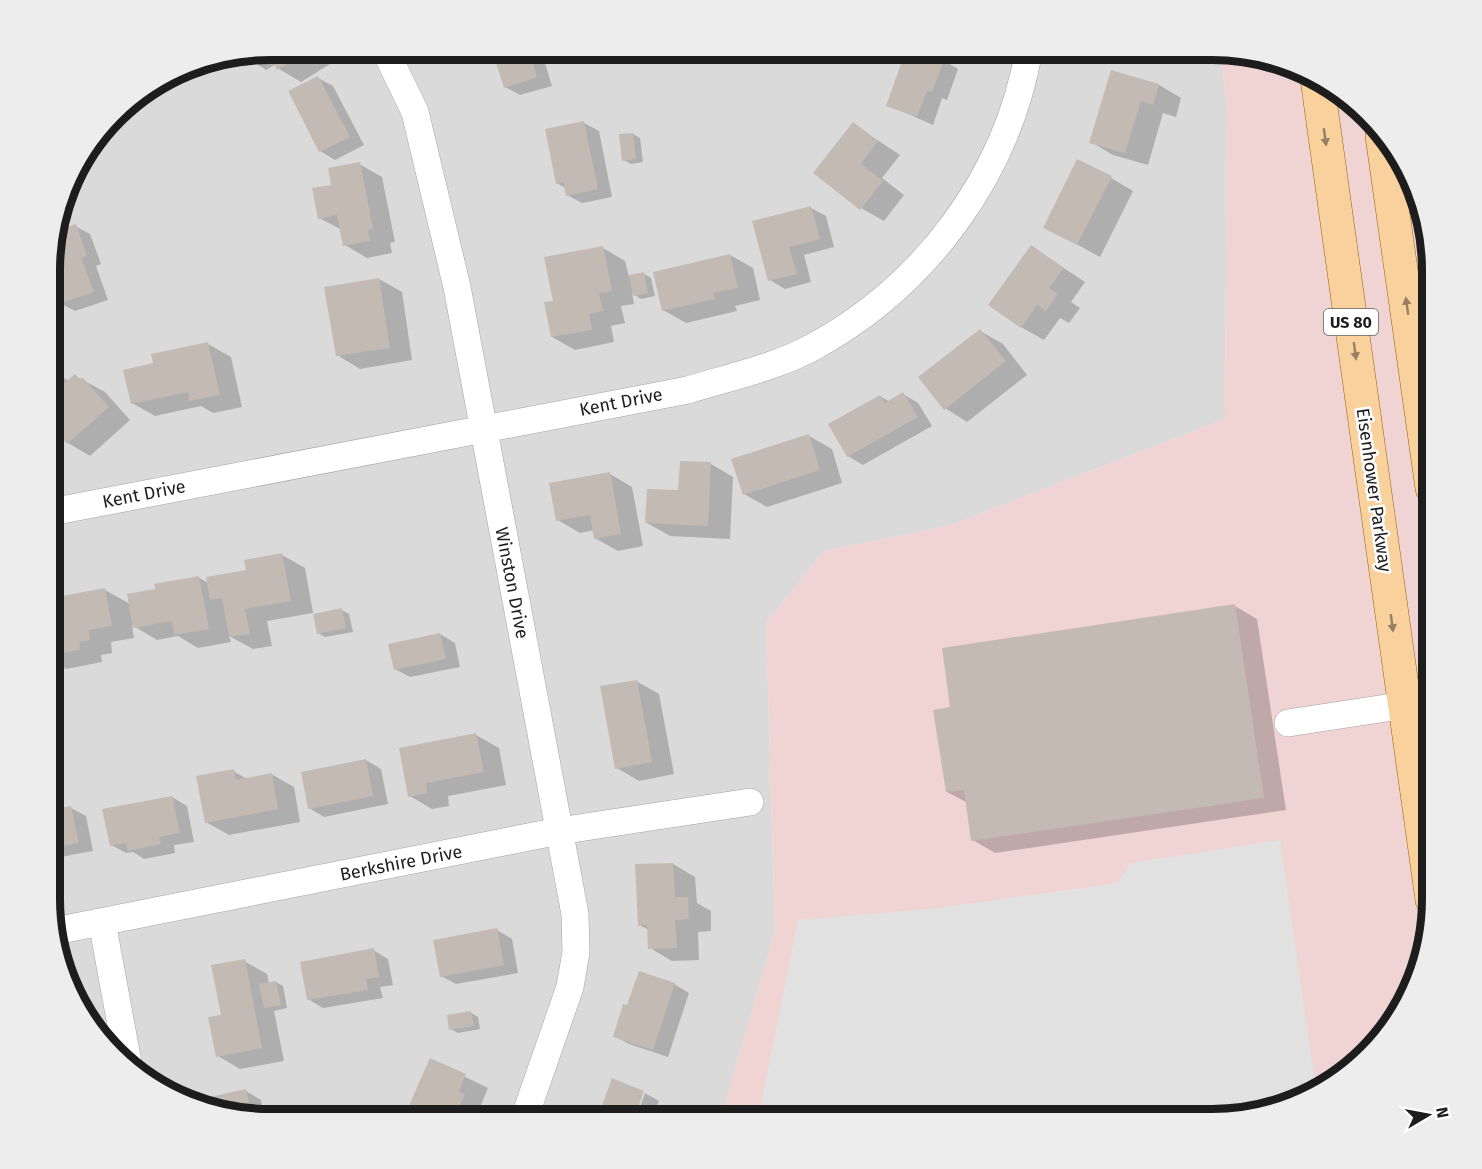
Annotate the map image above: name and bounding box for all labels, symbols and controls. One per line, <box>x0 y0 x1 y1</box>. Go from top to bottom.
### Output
one-way arrow <box>1321 128 1330 147</box>
one-way arrow <box>1402 296 1411 315</box>
road number: US 80 <box>1324 309 1378 335</box>
one-way arrow <box>1350 342 1359 361</box>
street label: Kent Drive <box>578 383 664 421</box>
street label: Eisenhower Parkway <box>1352 407 1396 574</box>
street label: Kent Drive <box>101 475 187 513</box>
street label: Winston Drive <box>490 525 534 641</box>
one-way arrow <box>1388 613 1397 632</box>
street label: Berkshire Drive <box>338 840 464 886</box>
north arrow <box>1398 1085 1458 1145</box>
text: N <box>1432 1106 1453 1119</box>

